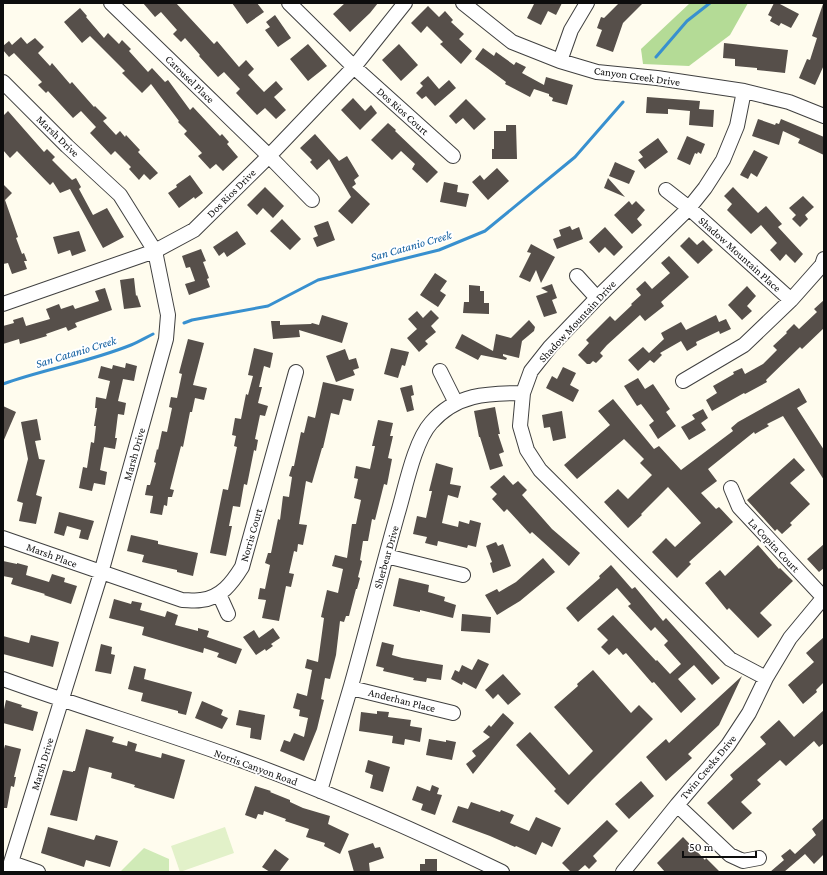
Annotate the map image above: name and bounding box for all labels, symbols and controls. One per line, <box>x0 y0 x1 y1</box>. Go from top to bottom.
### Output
street label: Carousel Place <box>163 53 217 105</box>
street label: Canyon Creek Drive <box>593 64 681 89</box>
street label: Dos Rios Court <box>375 85 432 138</box>
street label: Marsh Drive <box>34 113 82 159</box>
street label: Dos Rios Drive <box>204 166 258 220</box>
street label: Shadow Mountain Place <box>697 214 784 294</box>
water label: San Catanio Creek <box>369 228 454 264</box>
street label: Shadow Mountain Drive <box>536 278 618 364</box>
water label: San Catanio Creek <box>34 333 119 371</box>
street label: Marsh Drive <box>121 426 147 482</box>
street label: Norris Court <box>238 507 264 563</box>
street label: La Copita Court <box>745 516 802 575</box>
street label: Sherbear Drive <box>371 524 401 590</box>
street label: Marsh Place <box>25 540 79 570</box>
street label: Anderhan Place <box>367 686 437 714</box>
street label: Twin Creeks Drive <box>678 732 739 802</box>
street label: Marsh Drive <box>28 736 56 792</box>
street label: Norris Canyon Road <box>212 746 300 789</box>
scale bar <box>683 833 756 859</box>
text: 50 m <box>689 840 714 854</box>

